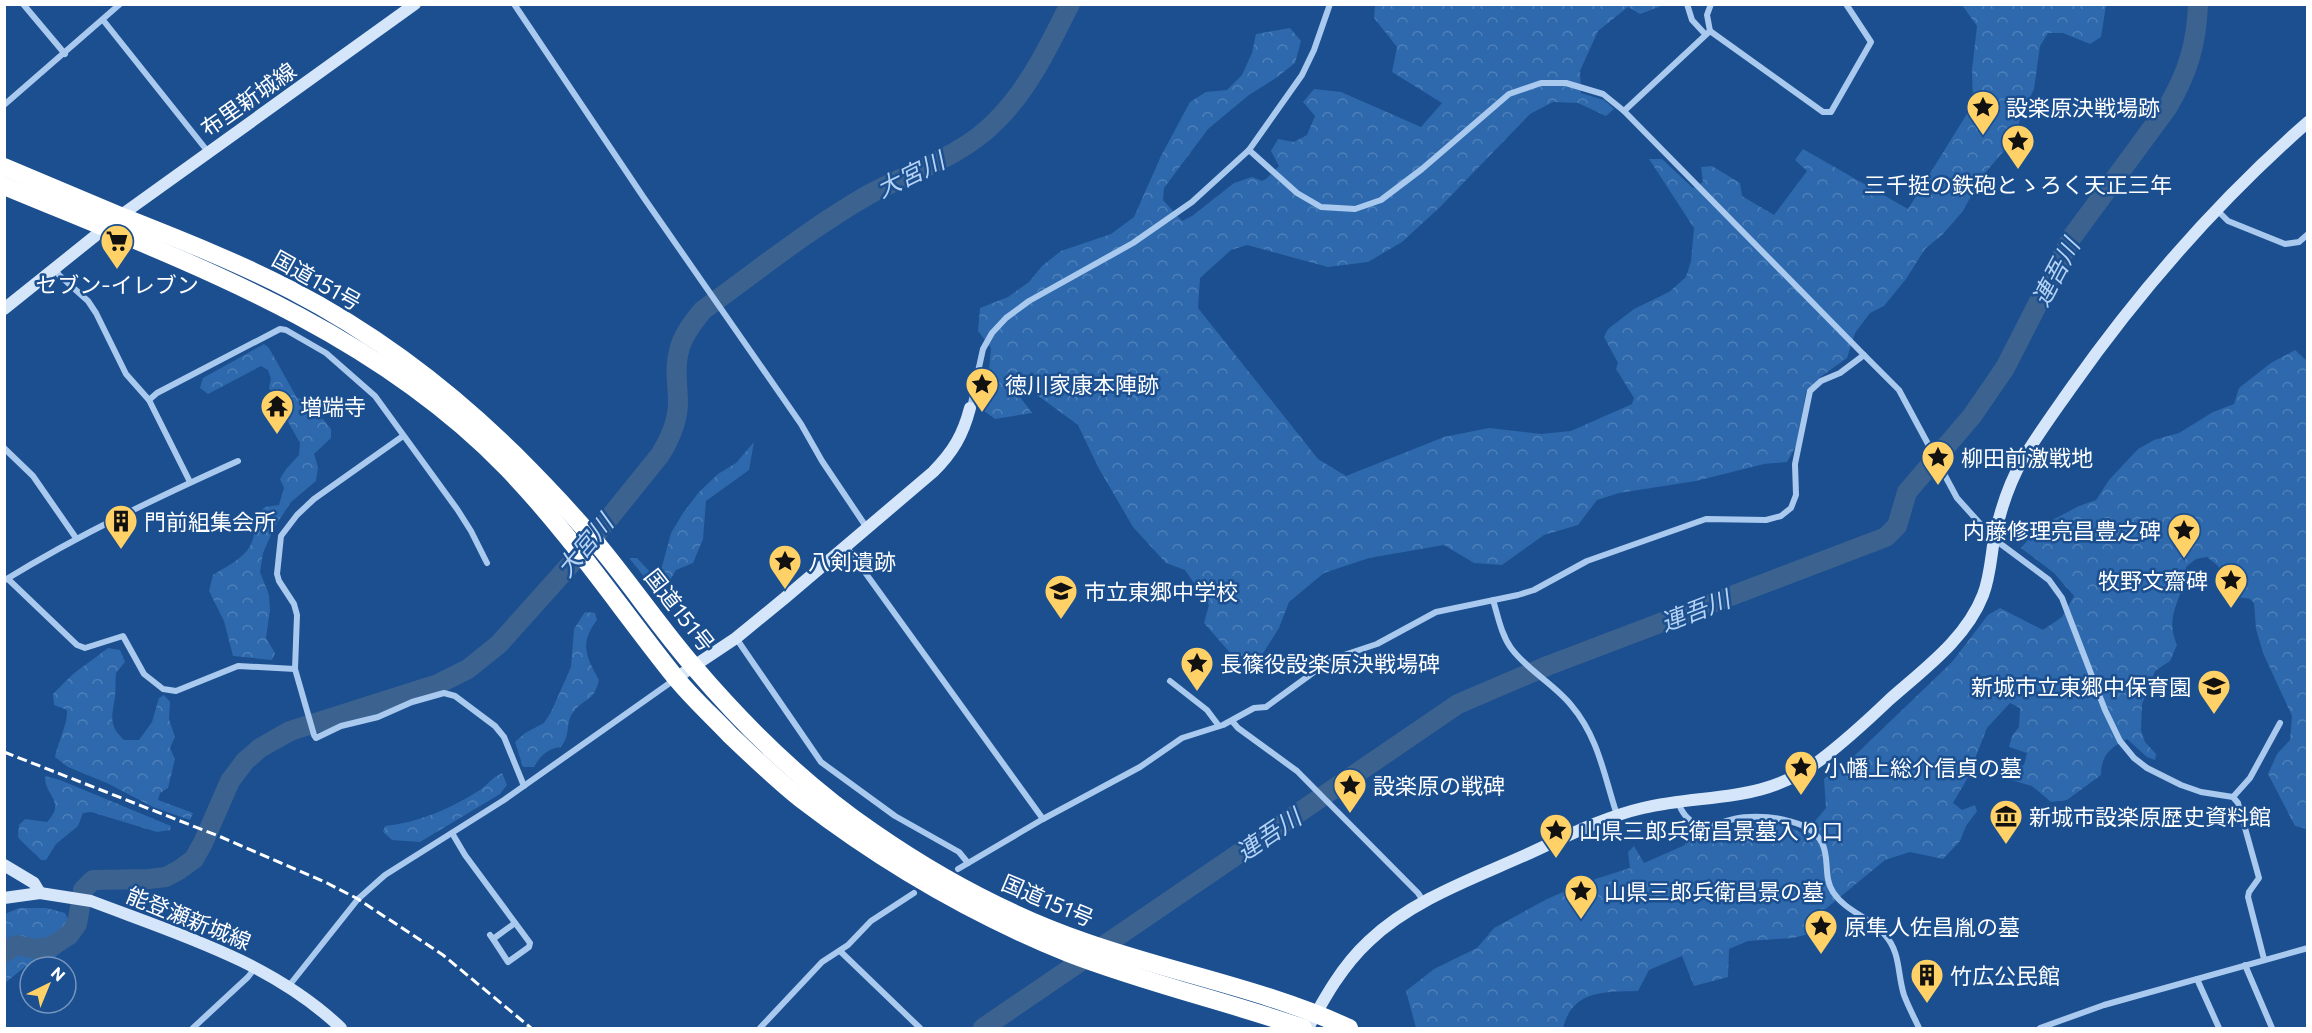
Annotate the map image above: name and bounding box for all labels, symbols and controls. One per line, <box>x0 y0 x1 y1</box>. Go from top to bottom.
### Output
street label: 布里新城線 <box>195 56 301 142</box>
place icon: 設楽原決戦場跡 <box>1965 89 2001 136</box>
place label: 設楽原決戦場跡 <box>2006 94 2160 121</box>
place icon: 三千挺の鉄砲とゝろく天正三年 <box>2000 123 2036 170</box>
water label: 大宮川 <box>871 144 951 203</box>
place label: 三千挺の鉄砲とゝろく天正三年 <box>1864 171 2172 198</box>
supermarket icon: セブン-イレブン <box>99 223 135 270</box>
water label: 連吾川 <box>2025 231 2086 311</box>
street label: 国道151号 <box>268 245 366 315</box>
place label: セブン-イレブン <box>35 271 199 298</box>
place icon: 徳川家康本陣跡 <box>964 366 1000 413</box>
place label: 徳川家康本陣跡 <box>1005 371 1159 398</box>
temple icon: 増端寺 <box>259 388 295 435</box>
place label: 増端寺 <box>300 393 366 420</box>
place icon: 柳田前激戦地 <box>1920 439 1956 486</box>
place label: 柳田前激戦地 <box>1961 444 2093 471</box>
building icon: 門前組集会所 <box>103 503 139 550</box>
water label: 大宮川 <box>550 506 620 582</box>
place label: 門前組集会所 <box>144 508 276 535</box>
place icon: 内藤修理亮昌豊之碑 <box>2166 512 2202 559</box>
place label: 内藤修理亮昌豊之碑 <box>1963 517 2161 544</box>
place icon: 八剣遺跡 <box>767 543 803 590</box>
place label: 八剣遺跡 <box>808 548 896 575</box>
place icon: 牧野文齋碑 <box>2213 562 2249 609</box>
street label: 国道151号 <box>639 563 721 657</box>
place label: 牧野文齋碑 <box>2098 567 2208 594</box>
school or university icon: 市立東郷中学校 <box>1043 573 1079 620</box>
place label: 市立東郷中学校 <box>1084 578 1238 605</box>
water label: 連吾川 <box>1656 582 1737 636</box>
place icon: 長篠役設楽原決戦場碑 <box>1179 645 1215 692</box>
place label: 長篠役設楽原決戦場碑 <box>1220 650 1440 677</box>
school or university icon: 新城市立東郷中保育園 <box>2196 668 2232 715</box>
place label: 新城市立東郷中保育園 <box>1971 673 2191 700</box>
place icon: 小幡上総介信貞の墓 <box>1783 749 1819 796</box>
place label: 小幡上総介信貞の墓 <box>1824 754 2022 781</box>
place icon: 設楽原の戦碑 <box>1332 767 1368 814</box>
place label: 設楽原の戦碑 <box>1373 772 1505 799</box>
museum icon: 新城市設楽原歴史資料館 <box>1988 798 2024 845</box>
water label: 連吾川 <box>1230 800 1308 866</box>
place label: 新城市設楽原歴史資料館 <box>2029 803 2271 830</box>
place icon: 山県三郎兵衛昌景墓入り口 <box>1538 812 1574 859</box>
place label: 山県三郎兵衛昌景墓入り口 <box>1579 817 1843 844</box>
street label: 国道151号 <box>998 869 1098 931</box>
place icon: 山県三郎兵衛昌景の墓 <box>1563 873 1599 920</box>
place label: 山県三郎兵衛昌景の墓 <box>1604 878 1824 905</box>
street label: 能登瀬新城線 <box>123 881 255 955</box>
place icon: 原隼人佐昌胤の墓 <box>1803 908 1839 955</box>
place label: 原隼人佐昌胤の墓 <box>1844 913 2020 940</box>
north arrow <box>18 955 78 1015</box>
building icon: 竹広公民館 <box>1909 957 1945 1004</box>
place label: 竹広公民館 <box>1950 962 2060 989</box>
text: N <box>48 963 69 985</box>

